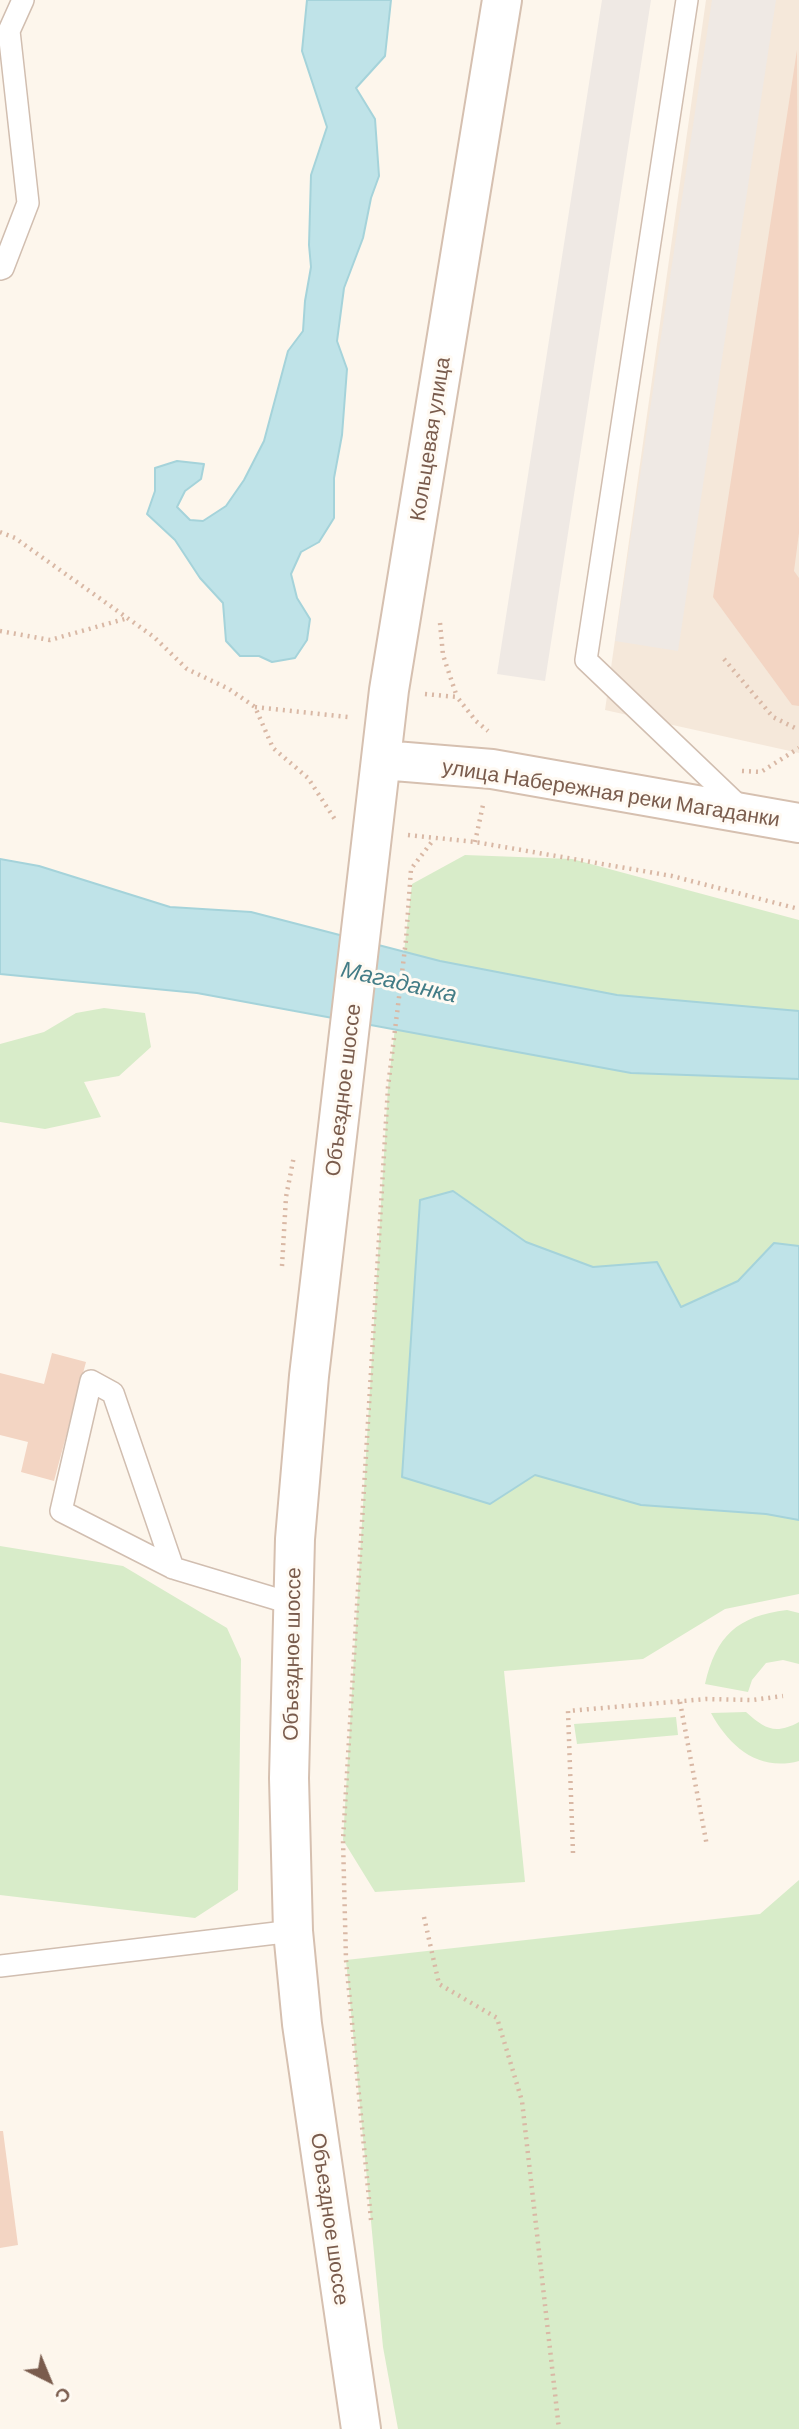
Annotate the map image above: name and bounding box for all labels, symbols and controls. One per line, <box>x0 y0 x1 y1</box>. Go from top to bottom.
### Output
street label: Кольцевая улица <box>405 355 455 523</box>
street label: улица Набережная реки Магаданки <box>440 754 782 832</box>
water label: Магаданка <box>338 955 460 1009</box>
street label: Объездное шоссе <box>320 1002 366 1178</box>
street label: Объездное шоссе <box>278 1567 306 1741</box>
street label: Объездное шоссе <box>305 2131 355 2307</box>
north arrow <box>14 2345 84 2415</box>
text: С <box>51 2383 77 2409</box>

